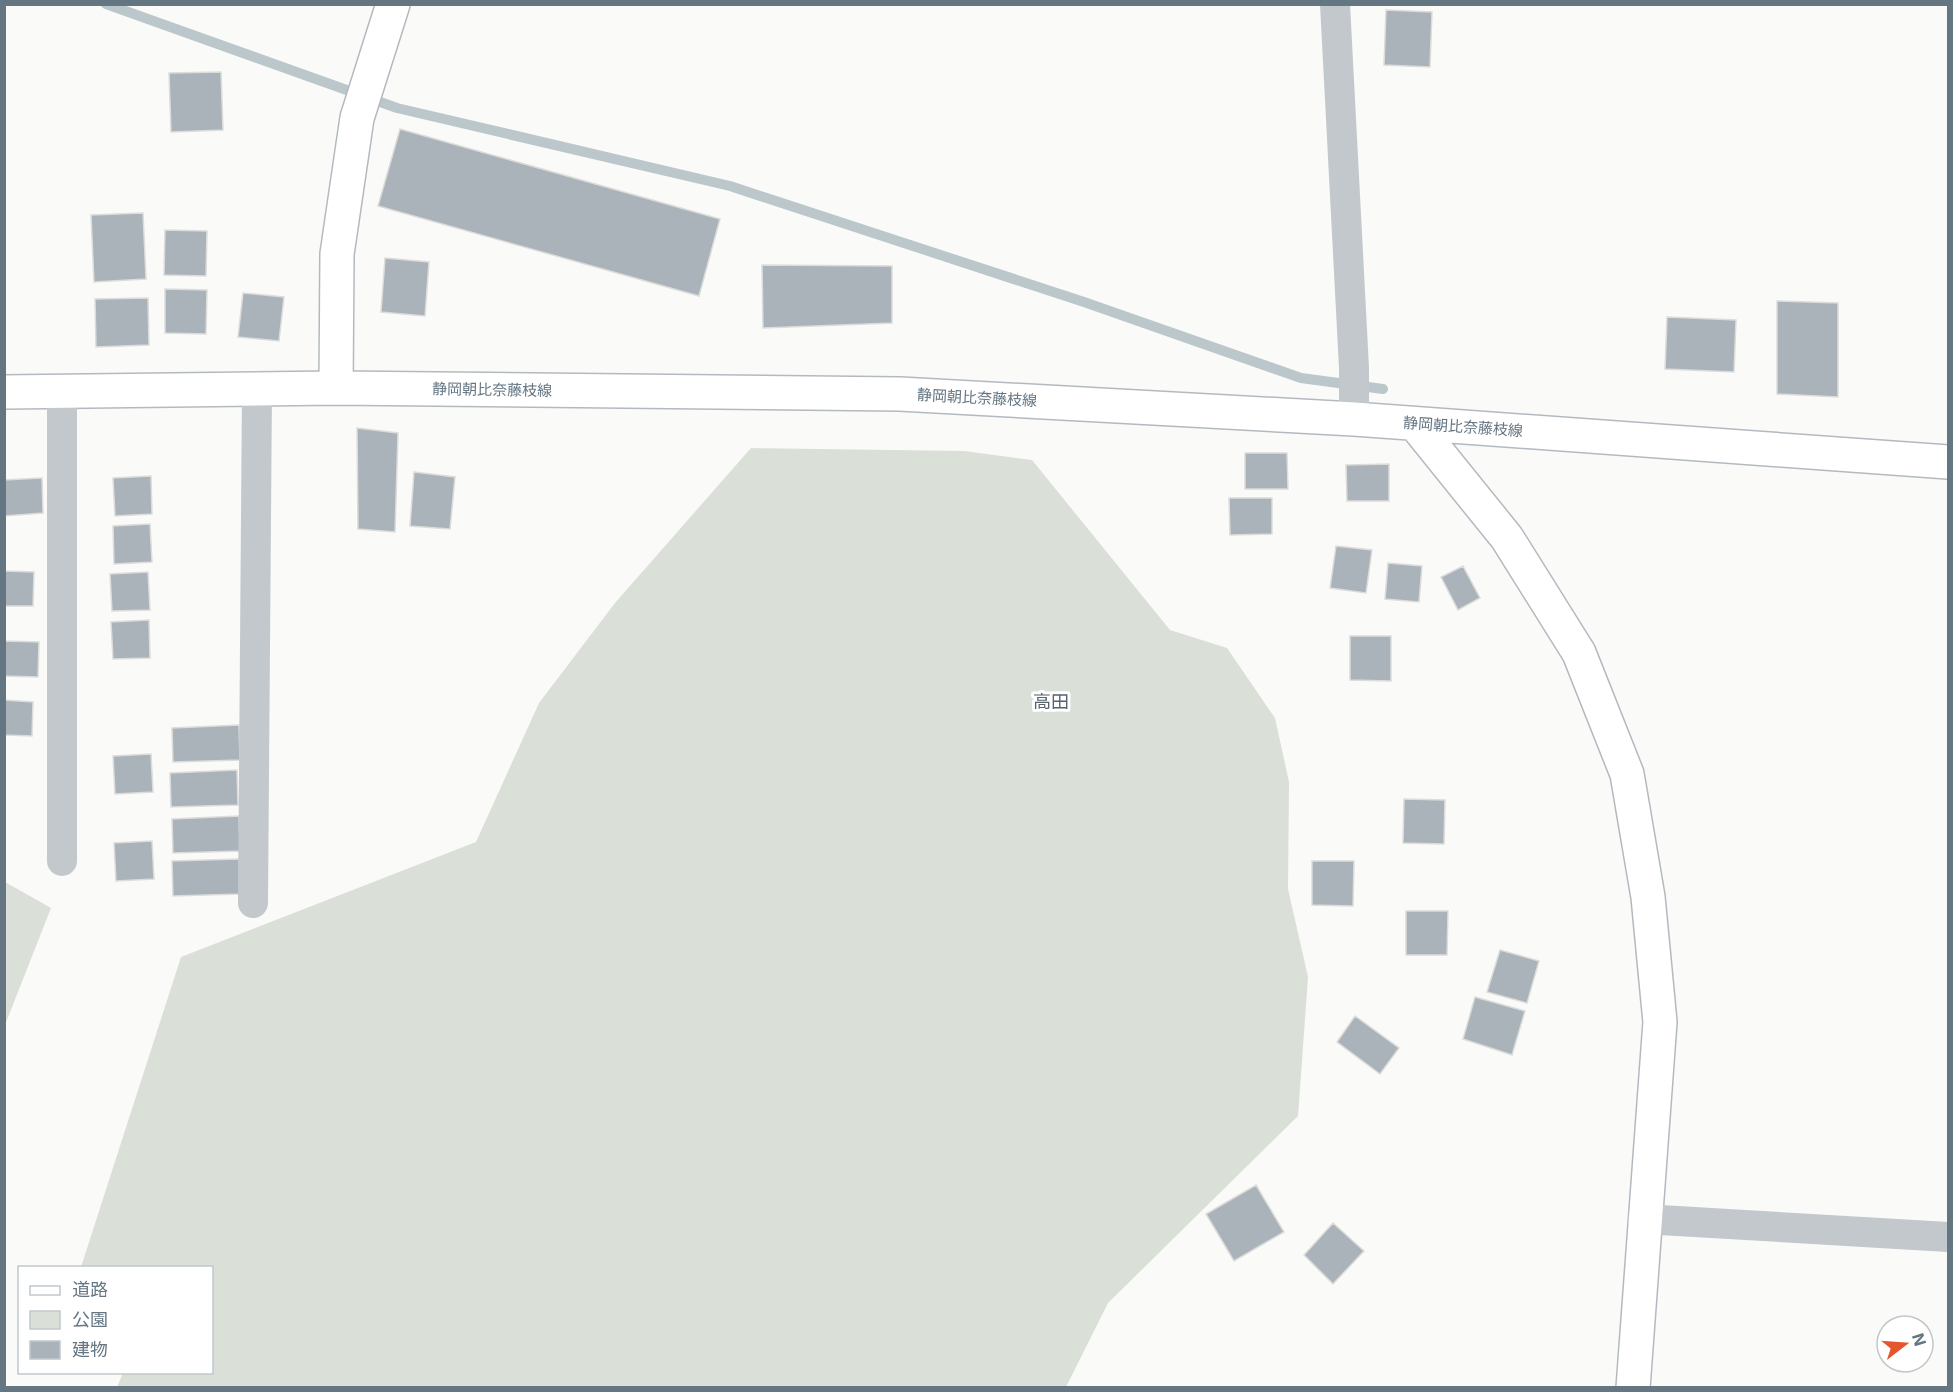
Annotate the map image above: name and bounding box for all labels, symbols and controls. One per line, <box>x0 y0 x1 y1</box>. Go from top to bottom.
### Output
street label: 静岡朝比奈藤枝線 <box>432 379 552 400</box>
street label: 静岡朝比奈藤枝線 <box>917 385 1037 410</box>
street label: 静岡朝比奈藤枝線 <box>1403 413 1524 440</box>
district label: 高田 <box>1033 691 1069 712</box>
legend <box>18 1266 213 1374</box>
text: 道路 <box>72 1279 108 1300</box>
text: 公園 <box>72 1309 108 1330</box>
north arrow <box>1875 1314 1935 1374</box>
text: N <box>1908 1331 1931 1348</box>
text: 建物 <box>72 1339 108 1360</box>

